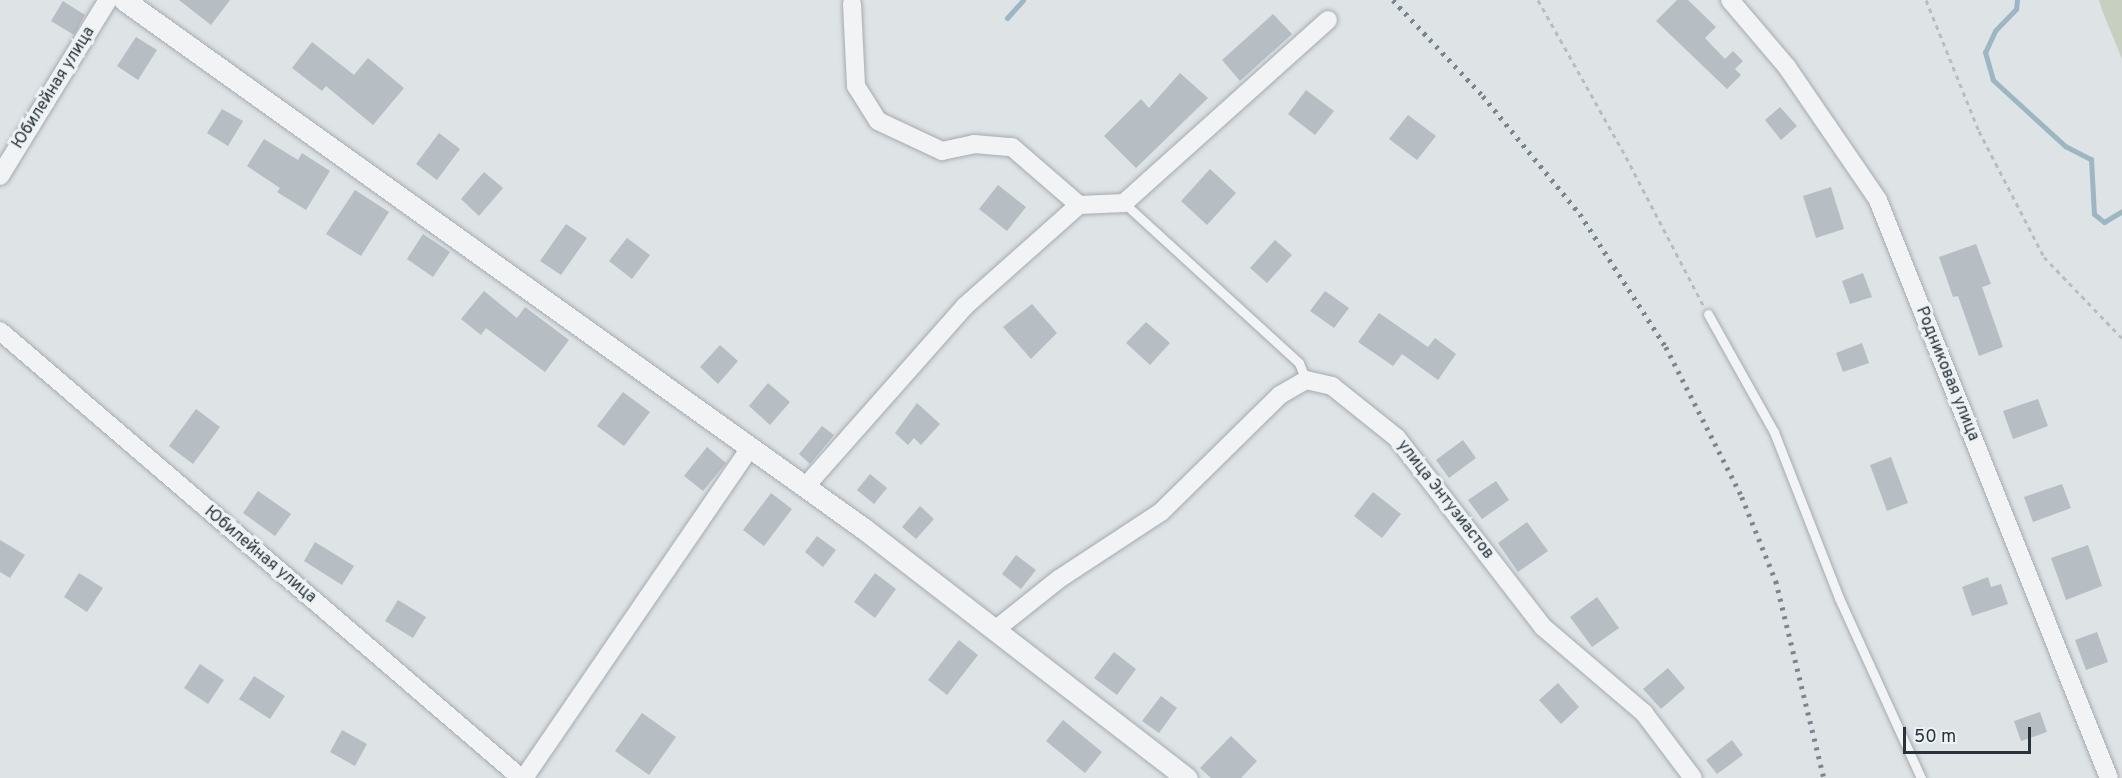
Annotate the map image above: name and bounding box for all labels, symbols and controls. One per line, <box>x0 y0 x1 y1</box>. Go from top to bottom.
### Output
street label: Юбилейная улица <box>9 23 99 153</box>
street label: Родниковая улица <box>1911 304 1983 444</box>
street label: улица Энтузиастов <box>1393 437 1497 563</box>
street label: Юбилейная улица <box>200 503 320 607</box>
scale bar <box>1906 715 2034 753</box>
text: 50 m <box>1914 726 1956 749</box>

